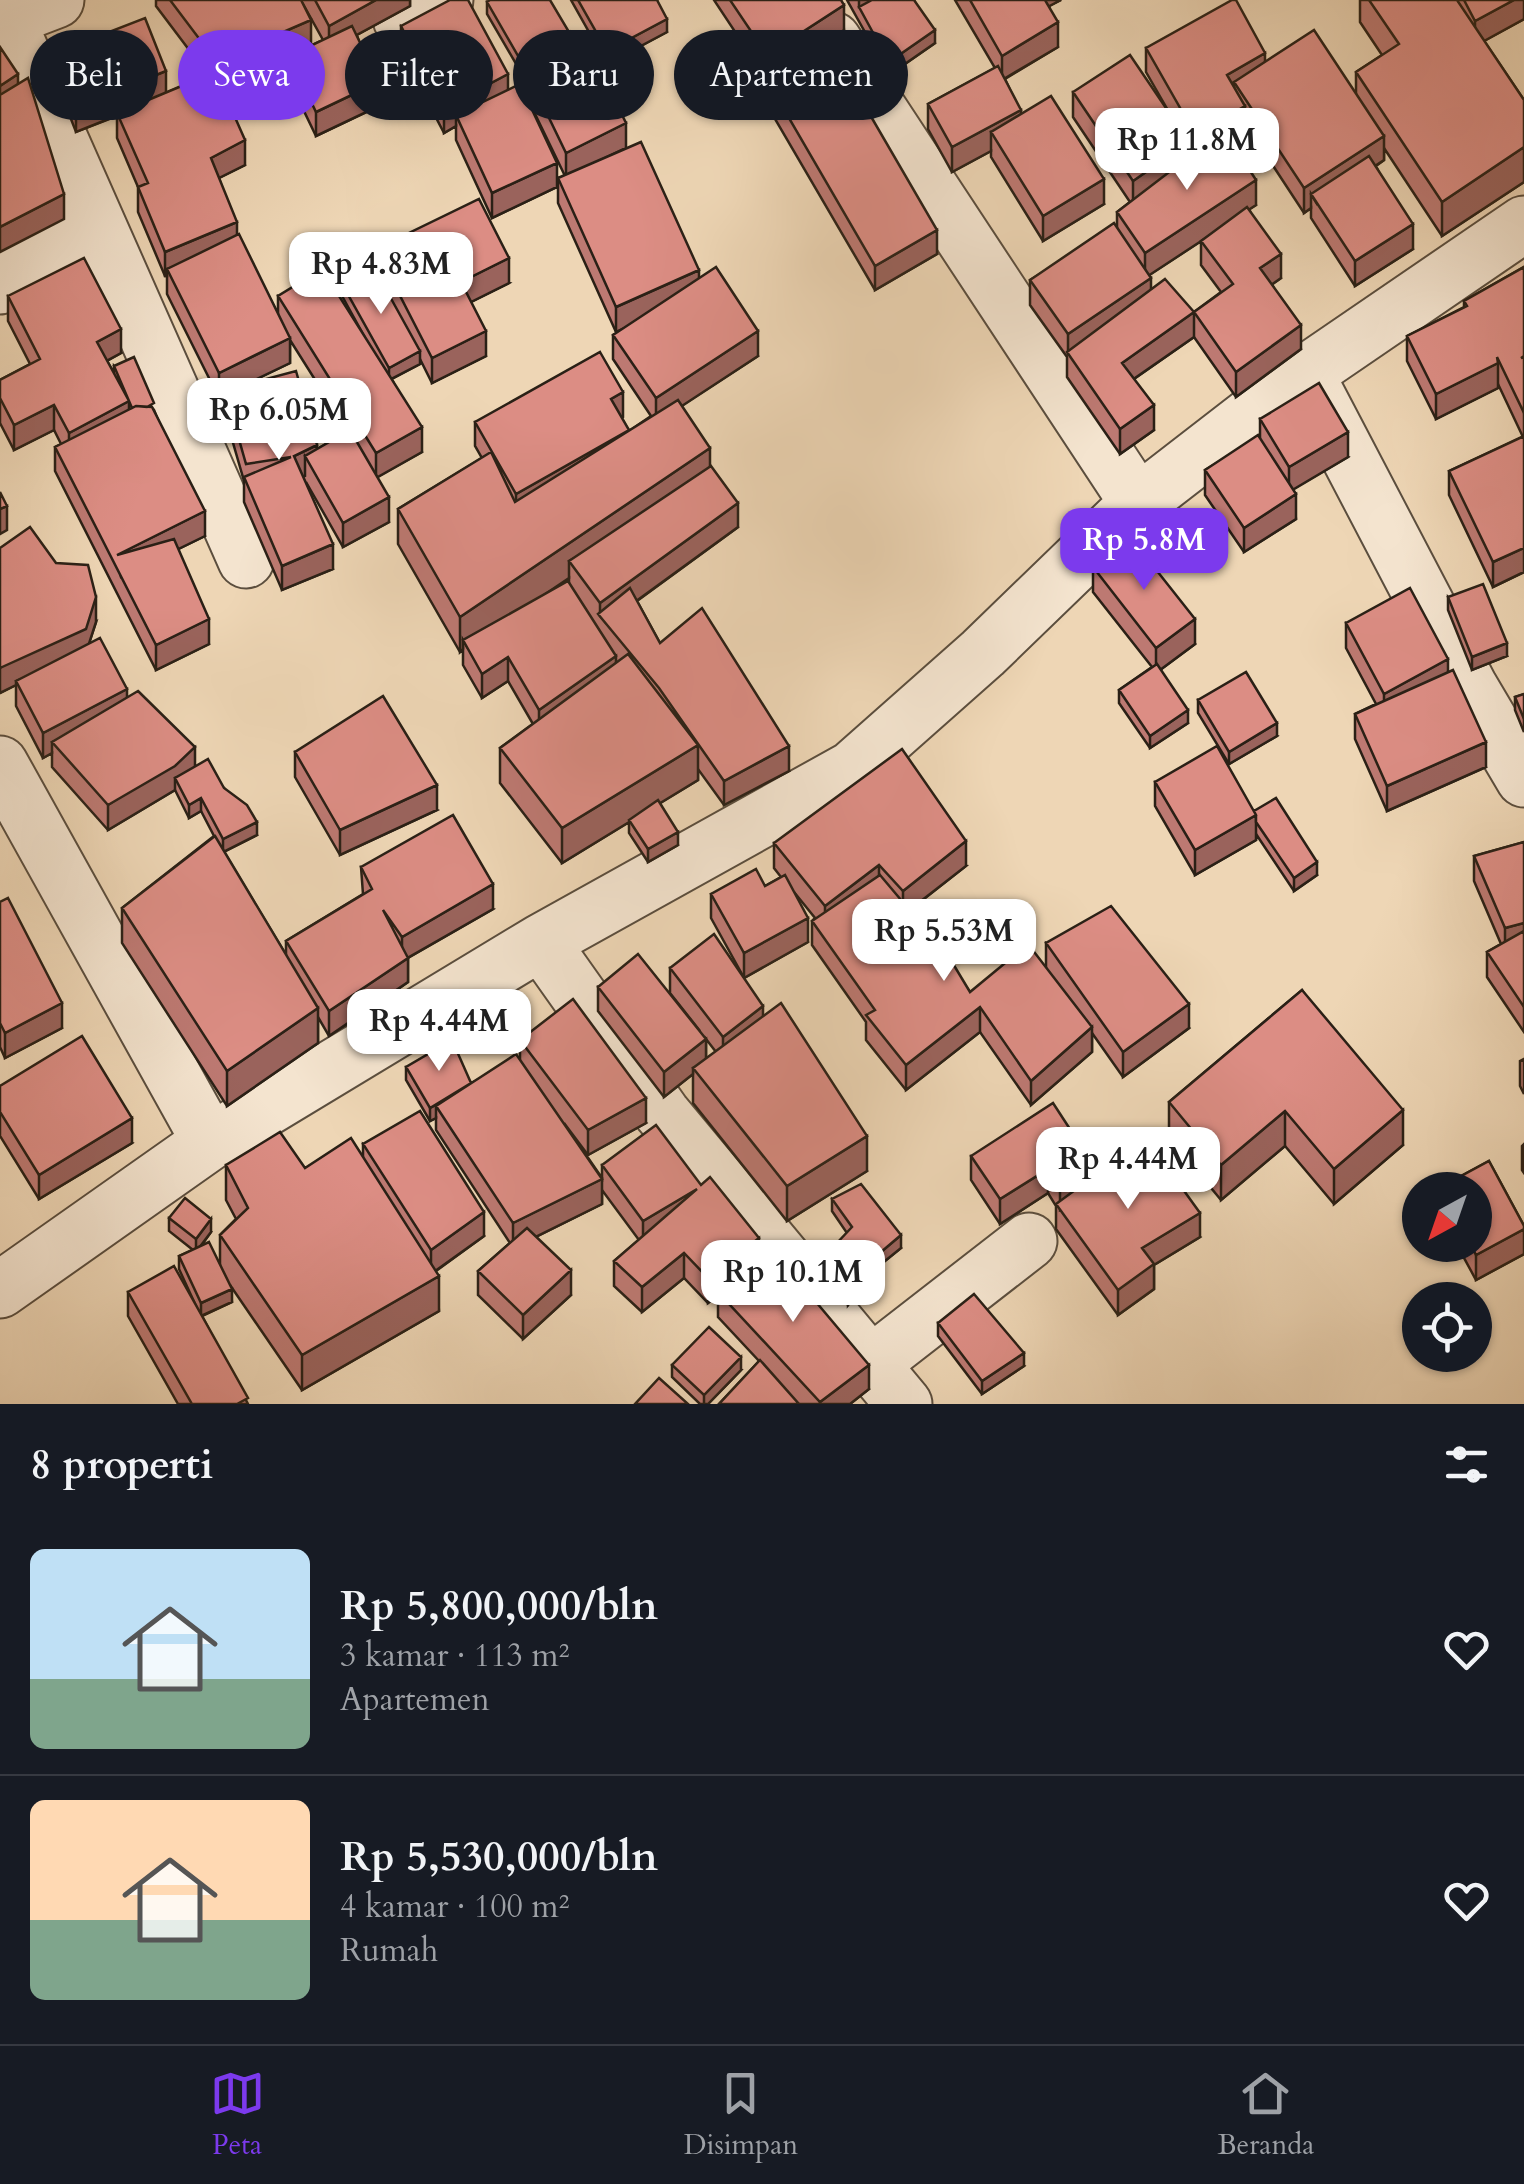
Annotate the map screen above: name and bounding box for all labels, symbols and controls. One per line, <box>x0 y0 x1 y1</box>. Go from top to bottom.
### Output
chip: Beli <box>30 30 158 120</box>
chip: Sewa <box>178 30 325 120</box>
chip: Filter <box>345 30 493 120</box>
chip: Baru <box>513 30 654 120</box>
chip: Apartemen <box>674 30 908 120</box>
pin: Rp 11.8M <box>1084 108 1290 193</box>
text: Rp 11.8M <box>1117 118 1257 162</box>
pin: Rp 4.83M <box>278 232 484 317</box>
text: Rp 4.83M <box>311 242 451 286</box>
pin: Rp 6.05M <box>176 378 382 463</box>
text: Rp 6.05M <box>209 388 349 432</box>
pin: Rp 5.8M <box>1052 508 1236 593</box>
text: Rp 5.8M <box>1082 518 1206 562</box>
pin: Rp 5.53M <box>841 899 1047 984</box>
text: Rp 5.53M <box>874 909 1014 953</box>
pin: Rp 4.44M <box>336 989 542 1074</box>
text: Rp 4.44M <box>369 999 509 1043</box>
pin: Rp 4.44M <box>1025 1127 1231 1212</box>
text: Rp 4.44M <box>1058 1137 1198 1181</box>
north arrow <box>1402 1172 1492 1262</box>
map controls <box>1402 1172 1492 1372</box>
pin: Rp 10.1M <box>690 1240 896 1325</box>
text: Rp 10.1M <box>723 1250 863 1294</box>
button: locate <box>1402 1282 1492 1372</box>
text: 8 properti <box>30 1436 213 1493</box>
icon: filters <box>1439 1437 1494 1492</box>
text: Rp 5,800,000/bln <box>340 1577 658 1634</box>
icon: home <box>110 1589 230 1709</box>
icon: heart <box>1439 1622 1494 1677</box>
text: 3 kamar · 113 m² <box>340 1634 569 1678</box>
text: Apartemen <box>340 1678 490 1722</box>
text: Rp 5,530,000/bln <box>340 1828 658 1885</box>
icon: home <box>110 1840 230 1960</box>
icon: heart <box>1439 1873 1494 1928</box>
text: 4 kamar · 100 m² <box>340 1885 569 1929</box>
text: Rumah <box>340 1929 438 1973</box>
tab: Peta <box>210 2066 265 2164</box>
tab: Disimpan <box>684 2066 798 2164</box>
tab: Beranda <box>1217 2066 1314 2164</box>

